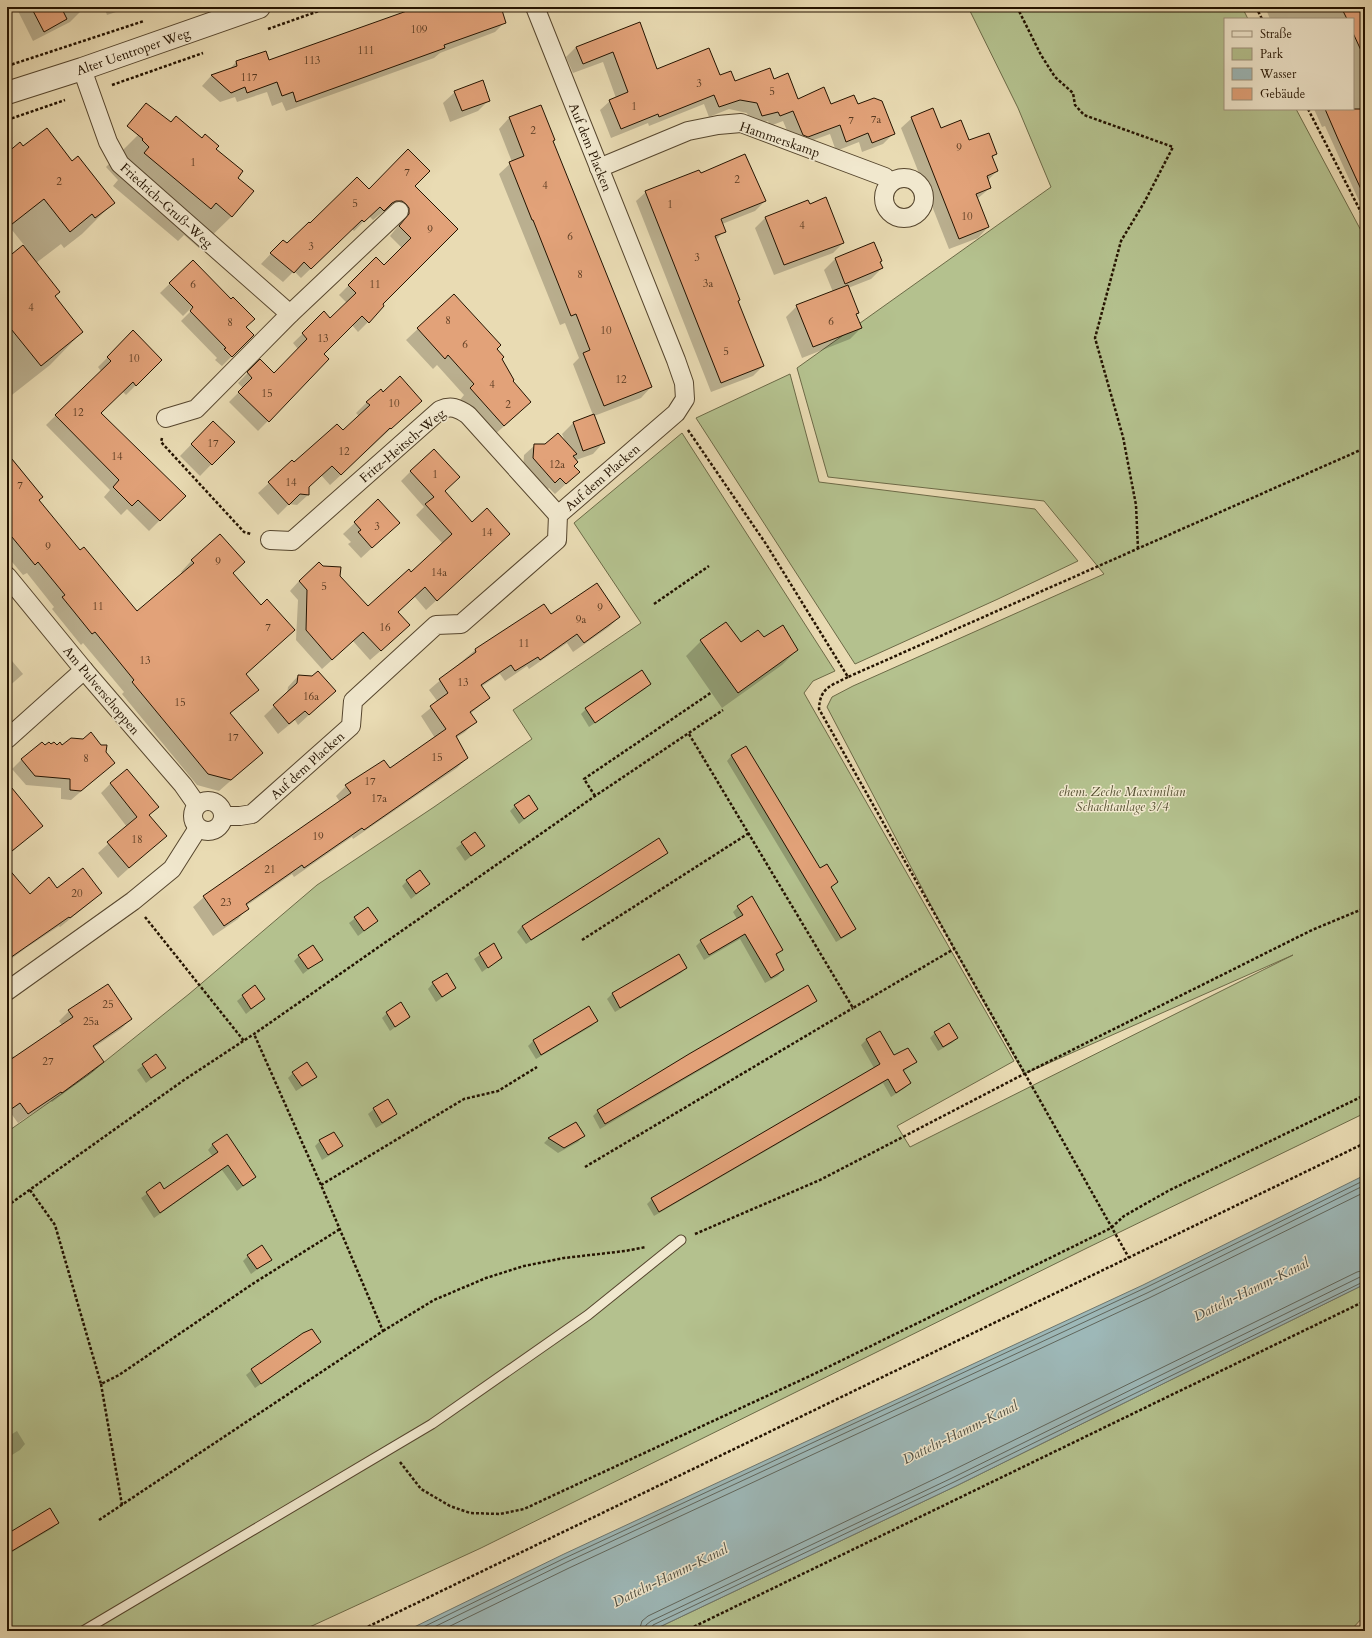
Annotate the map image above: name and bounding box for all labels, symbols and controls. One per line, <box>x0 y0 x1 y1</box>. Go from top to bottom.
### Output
legend <box>1224 18 1354 110</box>
house number: 109 <box>411 22 428 37</box>
street label: Alter Uentroper Weg <box>74 24 193 80</box>
text: Straße <box>1260 26 1292 42</box>
house number: 111 <box>358 43 374 58</box>
text: Park <box>1260 46 1284 62</box>
house number: 113 <box>304 53 321 68</box>
text: Wasser <box>1259 66 1297 82</box>
house number: 117 <box>241 70 258 85</box>
house number: 3 <box>696 76 702 91</box>
house number: 5 <box>769 84 775 99</box>
text: Gebäude <box>1260 86 1305 102</box>
house number: 1 <box>631 99 637 114</box>
street label: Auf dem Placken <box>564 100 616 195</box>
house number: 7a <box>871 112 881 127</box>
house number: 7 <box>848 113 854 128</box>
street label: Hammerskamp <box>737 118 822 162</box>
house number: 2 <box>530 123 536 138</box>
house number: 9 <box>956 140 962 155</box>
house number: 1 <box>190 155 196 170</box>
street label: Friedrich-Gruß-Weg <box>116 159 217 253</box>
house number: 7 <box>404 165 410 180</box>
house number: 2 <box>734 172 740 187</box>
house number: 2 <box>56 174 62 189</box>
house number: 4 <box>542 178 548 193</box>
house number: 5 <box>352 196 358 211</box>
house number: 1 <box>667 197 673 212</box>
house number: 10 <box>961 209 973 224</box>
house number: 4 <box>799 218 805 233</box>
house number: 9 <box>427 222 433 237</box>
house number: 6 <box>567 229 573 244</box>
house number: 3 <box>308 239 314 254</box>
house number: 3 <box>694 250 700 265</box>
house number: 8 <box>577 267 583 282</box>
house number: 3a <box>703 276 713 291</box>
house number: 6 <box>190 277 196 292</box>
house number: 11 <box>369 277 381 292</box>
house number: 4 <box>28 300 34 315</box>
house number: 8 <box>445 313 451 328</box>
house number: 6 <box>828 314 834 329</box>
house number: 8 <box>227 315 233 330</box>
house number: 10 <box>600 323 612 338</box>
house number: 13 <box>317 331 329 346</box>
house number: 6 <box>462 337 468 352</box>
house number: 5 <box>723 344 729 359</box>
house number: 10 <box>128 351 140 366</box>
house number: 12 <box>615 372 627 387</box>
house number: 4 <box>489 377 495 392</box>
house number: 15 <box>261 386 273 401</box>
house number: 10 <box>388 396 400 411</box>
house number: 2 <box>505 397 511 412</box>
street label: Fritz-Heitsch-Weg <box>356 404 450 487</box>
house number: 12 <box>72 405 84 420</box>
house number: 17 <box>207 436 219 451</box>
street label: Auf dem Placken <box>561 440 644 515</box>
house number: 12 <box>338 444 350 459</box>
house number: 14 <box>111 449 123 464</box>
house number: 12a <box>549 457 565 472</box>
house number: 1 <box>432 467 438 482</box>
house number: 14 <box>285 475 297 490</box>
house number: 7 <box>17 478 23 493</box>
house number: 3 <box>374 519 380 534</box>
house number: 14 <box>481 525 493 540</box>
house number: 9 <box>45 539 51 554</box>
house number: 9 <box>215 554 221 569</box>
house number: 14a <box>431 565 447 580</box>
house number: 5 <box>321 579 327 594</box>
house number: 11 <box>92 599 104 614</box>
house number: 9 <box>597 600 603 615</box>
house number: 9a <box>576 612 586 627</box>
house number: 7 <box>265 620 271 635</box>
house number: 16 <box>379 620 391 635</box>
house number: 11 <box>518 636 530 651</box>
street label: Am Pulverschoppen <box>59 642 144 739</box>
house number: 13 <box>139 653 151 668</box>
house number: 13 <box>457 675 469 690</box>
house number: 16a <box>303 689 319 704</box>
house number: 15 <box>174 695 186 710</box>
street label: Auf dem Placken <box>267 727 349 804</box>
house number: 17 <box>227 730 239 745</box>
house number: 15 <box>431 750 443 765</box>
house number: 8 <box>83 751 89 766</box>
house number: 17 <box>364 774 376 789</box>
park label: ehem. Zeche Maximilian Schachtanlage 3/4 <box>1059 783 1186 816</box>
house number: 17a <box>371 791 387 806</box>
house number: 19 <box>312 829 324 844</box>
house number: 18 <box>131 832 143 847</box>
house number: 21 <box>264 862 276 877</box>
house number: 20 <box>71 886 83 901</box>
house number: 23 <box>220 895 232 910</box>
house number: 25 <box>102 997 114 1012</box>
house number: 25a <box>83 1014 99 1029</box>
house number: 27 <box>42 1054 54 1069</box>
water label: Datteln-Hamm-Kanal <box>1190 1253 1313 1326</box>
water label: Datteln-Hamm-Kanal <box>899 1396 1022 1469</box>
water label: Datteln-Hamm-Kanal <box>609 1539 732 1612</box>

